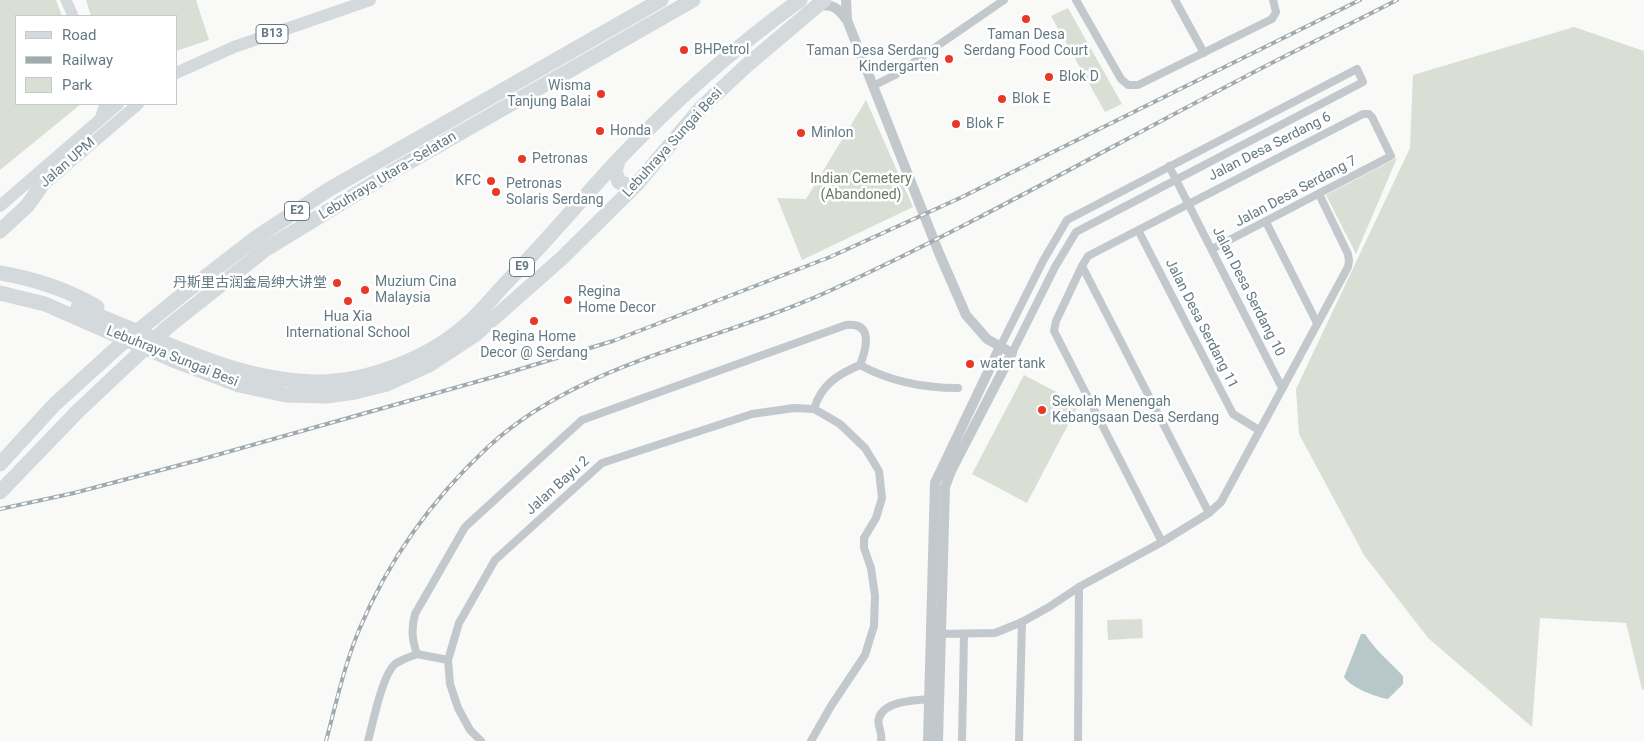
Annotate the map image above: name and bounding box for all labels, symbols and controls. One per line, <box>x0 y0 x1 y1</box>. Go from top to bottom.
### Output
marker: Taman Desa Serdang Food Court <box>1020 13 1032 25</box>
legend <box>15 15 178 105</box>
road number: B13 <box>256 24 288 44</box>
text: Road <box>62 26 96 44</box>
place label: Taman Desa Serdang Food Court <box>964 27 1088 59</box>
place label: BHPetrol <box>694 42 749 58</box>
place label: Taman Desa Serdang Kindergarten <box>806 43 939 75</box>
marker: BHPetrol <box>678 44 690 56</box>
text: Railway <box>62 51 113 69</box>
marker: Taman Desa Serdang Kindergarten <box>943 53 955 65</box>
place label: Blok D <box>1059 69 1099 85</box>
marker: Blok D <box>1043 71 1055 83</box>
text: Park <box>62 76 92 94</box>
place label: Wisma Tanjung Balai <box>507 78 591 110</box>
street label: Lebuhraya Sungai Besi <box>620 85 726 201</box>
marker: Wisma Tanjung Balai <box>595 88 607 100</box>
place label: Blok E <box>1012 91 1051 107</box>
marker: Blok E <box>996 93 1008 105</box>
street label: Jalan Desa Serdang 6 <box>1206 109 1334 185</box>
place label: Blok F <box>966 116 1004 132</box>
marker: Blok F <box>950 118 962 130</box>
place label: Honda <box>610 123 651 139</box>
marker: Honda <box>594 125 606 137</box>
place label: Minlon <box>811 125 853 141</box>
marker: Minlon <box>795 127 807 139</box>
street label: Lebuhraya Utara–Selatan <box>316 128 460 224</box>
street label: Jalan UPM <box>37 134 99 192</box>
place label: Petronas <box>532 151 588 167</box>
marker: Petronas <box>516 153 528 165</box>
street label: Jalan Desa Serdang 7 <box>1232 153 1360 231</box>
park label: Indian Cemetery (Abandoned) <box>810 171 912 203</box>
place label: KFC <box>455 173 481 189</box>
marker: KFC <box>485 175 497 187</box>
place label: Petronas Solaris Serdang <box>506 176 604 208</box>
marker: Petronas Solaris Serdang <box>490 186 502 198</box>
road number: E2 <box>284 202 310 220</box>
street label: Jalan Desa Serdang 10 <box>1208 224 1288 360</box>
street label: Jalan Desa Serdang 11 <box>1161 256 1241 392</box>
road number: E9 <box>510 258 534 276</box>
place label: Muzium Cina Malaysia <box>375 274 457 306</box>
place label: 丹斯里古润金局绅大讲堂 <box>173 275 327 291</box>
marker: 丹斯里古润金局绅大讲堂 <box>331 277 343 289</box>
marker: Muzium Cina Malaysia <box>359 284 371 296</box>
place label: Regina Home Decor <box>578 284 656 316</box>
marker: Regina Home Decor <box>562 294 574 306</box>
marker: Hua Xia International School <box>342 295 354 307</box>
place label: Hua Xia International School <box>286 309 410 342</box>
marker: Regina Home Decor @ Serdang <box>528 315 540 327</box>
street label: Lebuhraya Sungai Besi <box>104 323 240 391</box>
place label: Regina Home Decor @ Serdang <box>480 329 588 362</box>
place label: water tank <box>980 356 1045 372</box>
marker: water tank <box>964 358 976 370</box>
place label: Sekolah Menengah Kebangsaan Desa Serdang <box>1052 394 1219 427</box>
marker: Sekolah Menengah Kebangsaan Desa Serdang <box>1036 404 1048 416</box>
street label: Jalan Bayu 2 <box>523 453 593 519</box>

